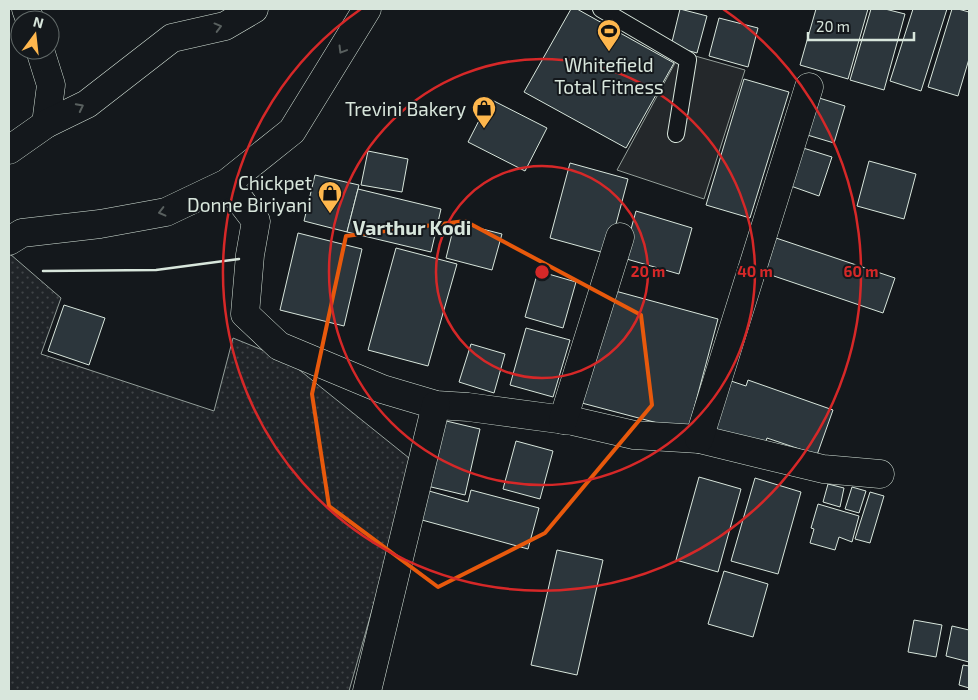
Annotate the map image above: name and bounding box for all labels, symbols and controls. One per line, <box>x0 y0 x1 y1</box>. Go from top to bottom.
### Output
north arrow <box>10 10 60 60</box>
scale bar <box>808 10 914 42</box>
text: N <box>31 12 46 31</box>
text: 20 m <box>816 17 850 35</box>
sports icon: Whitefield Total Fitness <box>596 18 622 52</box>
one-way arrow <box>214 22 223 33</box>
one-way arrow <box>338 45 348 54</box>
place label: Whitefield Total Fitness <box>554 53 664 98</box>
shop icon: Trevini Bakery <box>471 95 497 129</box>
place label: Trevini Bakery <box>345 97 466 120</box>
one-way arrow <box>75 103 84 113</box>
place label: Chickpet Donne Biriyani <box>187 171 312 216</box>
shop icon: Chickpet Donne Biriyani <box>317 180 343 214</box>
one-way arrow <box>157 206 166 217</box>
district label: Varthur Kodi <box>353 215 471 239</box>
text: 20 m <box>631 262 665 280</box>
text: 40 m <box>737 262 773 280</box>
text: 60 m <box>844 262 878 280</box>
centre of rings <box>533 263 551 281</box>

